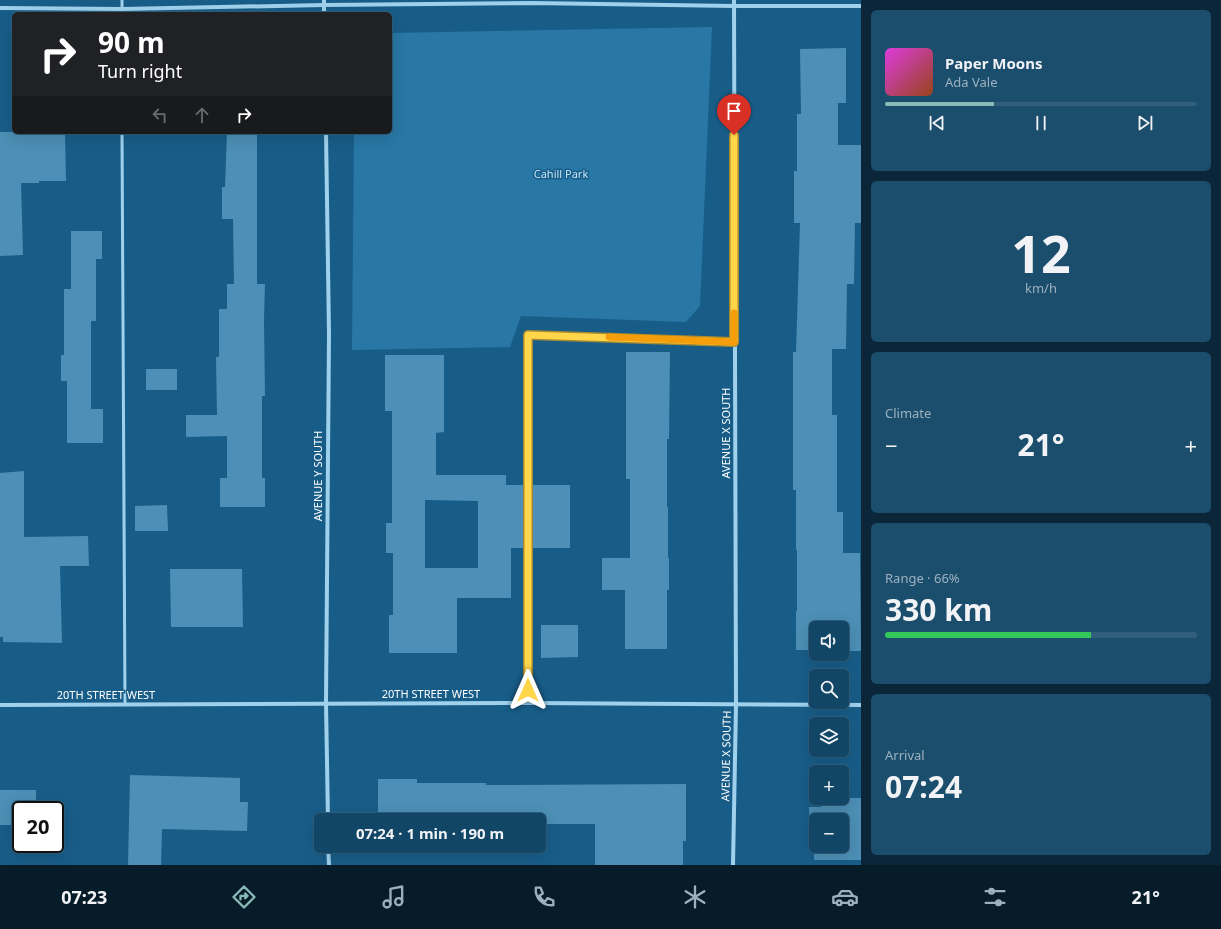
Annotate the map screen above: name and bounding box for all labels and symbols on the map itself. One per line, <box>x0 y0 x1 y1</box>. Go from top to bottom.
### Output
pin <box>717 94 751 135</box>
park label: Cahill Park <box>534 166 588 181</box>
street label: AVENUE X SOUTH <box>718 388 733 478</box>
street label: AVENUE Y SOUTH <box>310 431 325 521</box>
position arrow <box>507 669 549 711</box>
street label: 20TH STREET WEST <box>382 686 480 701</box>
street label: 20TH STREET WEST <box>57 687 155 702</box>
street label: AVENUE X SOUTH <box>717 710 734 802</box>
speed limit sign: 20 <box>12 801 64 853</box>

